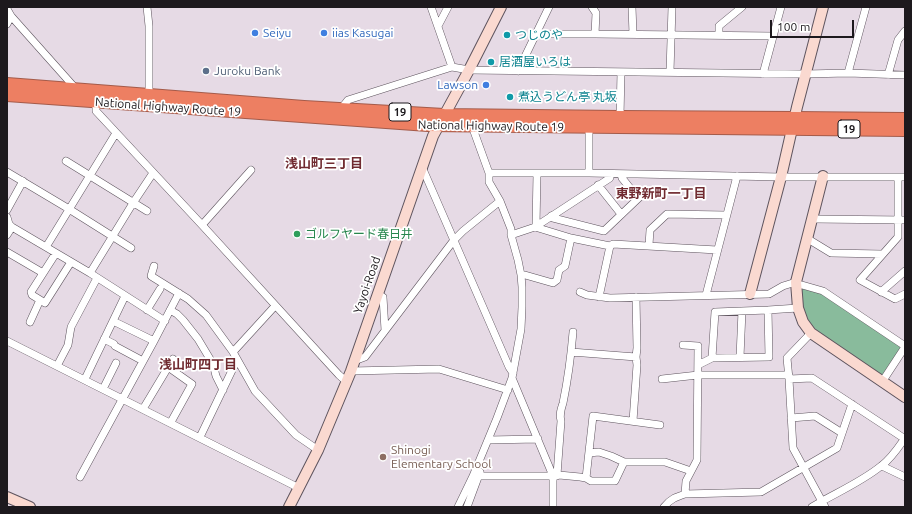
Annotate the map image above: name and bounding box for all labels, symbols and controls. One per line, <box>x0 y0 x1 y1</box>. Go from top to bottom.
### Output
scale bar <box>772 12 856 38</box>
text: 100 m <box>777 20 810 33</box>
place label: Seiyu <box>263 26 291 40</box>
place label: iias Kasugai <box>332 26 393 40</box>
marker: Seiyu <box>250 28 260 38</box>
marker: iias Kasugai <box>319 28 329 38</box>
place label: つじのや <box>515 28 563 42</box>
marker: つじのや <box>502 30 512 40</box>
place label: 居酒屋いろは <box>499 55 571 69</box>
marker: 居酒屋いろは <box>486 57 496 67</box>
place label: Juroku Bank <box>214 64 281 78</box>
marker: Juroku Bank <box>201 66 211 76</box>
place label: Lawson <box>437 78 478 92</box>
marker: Lawson <box>481 80 491 90</box>
place label: 煮込うどん亭 丸坂 <box>518 90 617 104</box>
marker: 煮込うどん亭 丸坂 <box>505 92 515 102</box>
street label: National Highway Route 19 <box>95 95 241 119</box>
road number: 19 <box>389 103 411 121</box>
street label: National Highway Route 19 <box>418 118 564 134</box>
road number: 19 <box>838 120 860 138</box>
district label: 浅山町三丁目 <box>285 156 363 172</box>
district label: 東野新町一丁目 <box>616 186 706 202</box>
place label: ゴルフヤード春日井 <box>305 227 413 241</box>
marker: ゴルフヤード春日井 <box>292 229 302 239</box>
street label: Yayoi-Road <box>351 255 383 315</box>
district label: 浅山町四丁目 <box>159 357 237 373</box>
place label: Shinogi Elementary School <box>391 443 491 471</box>
marker: Shinogi Elementary School <box>378 452 388 462</box>

